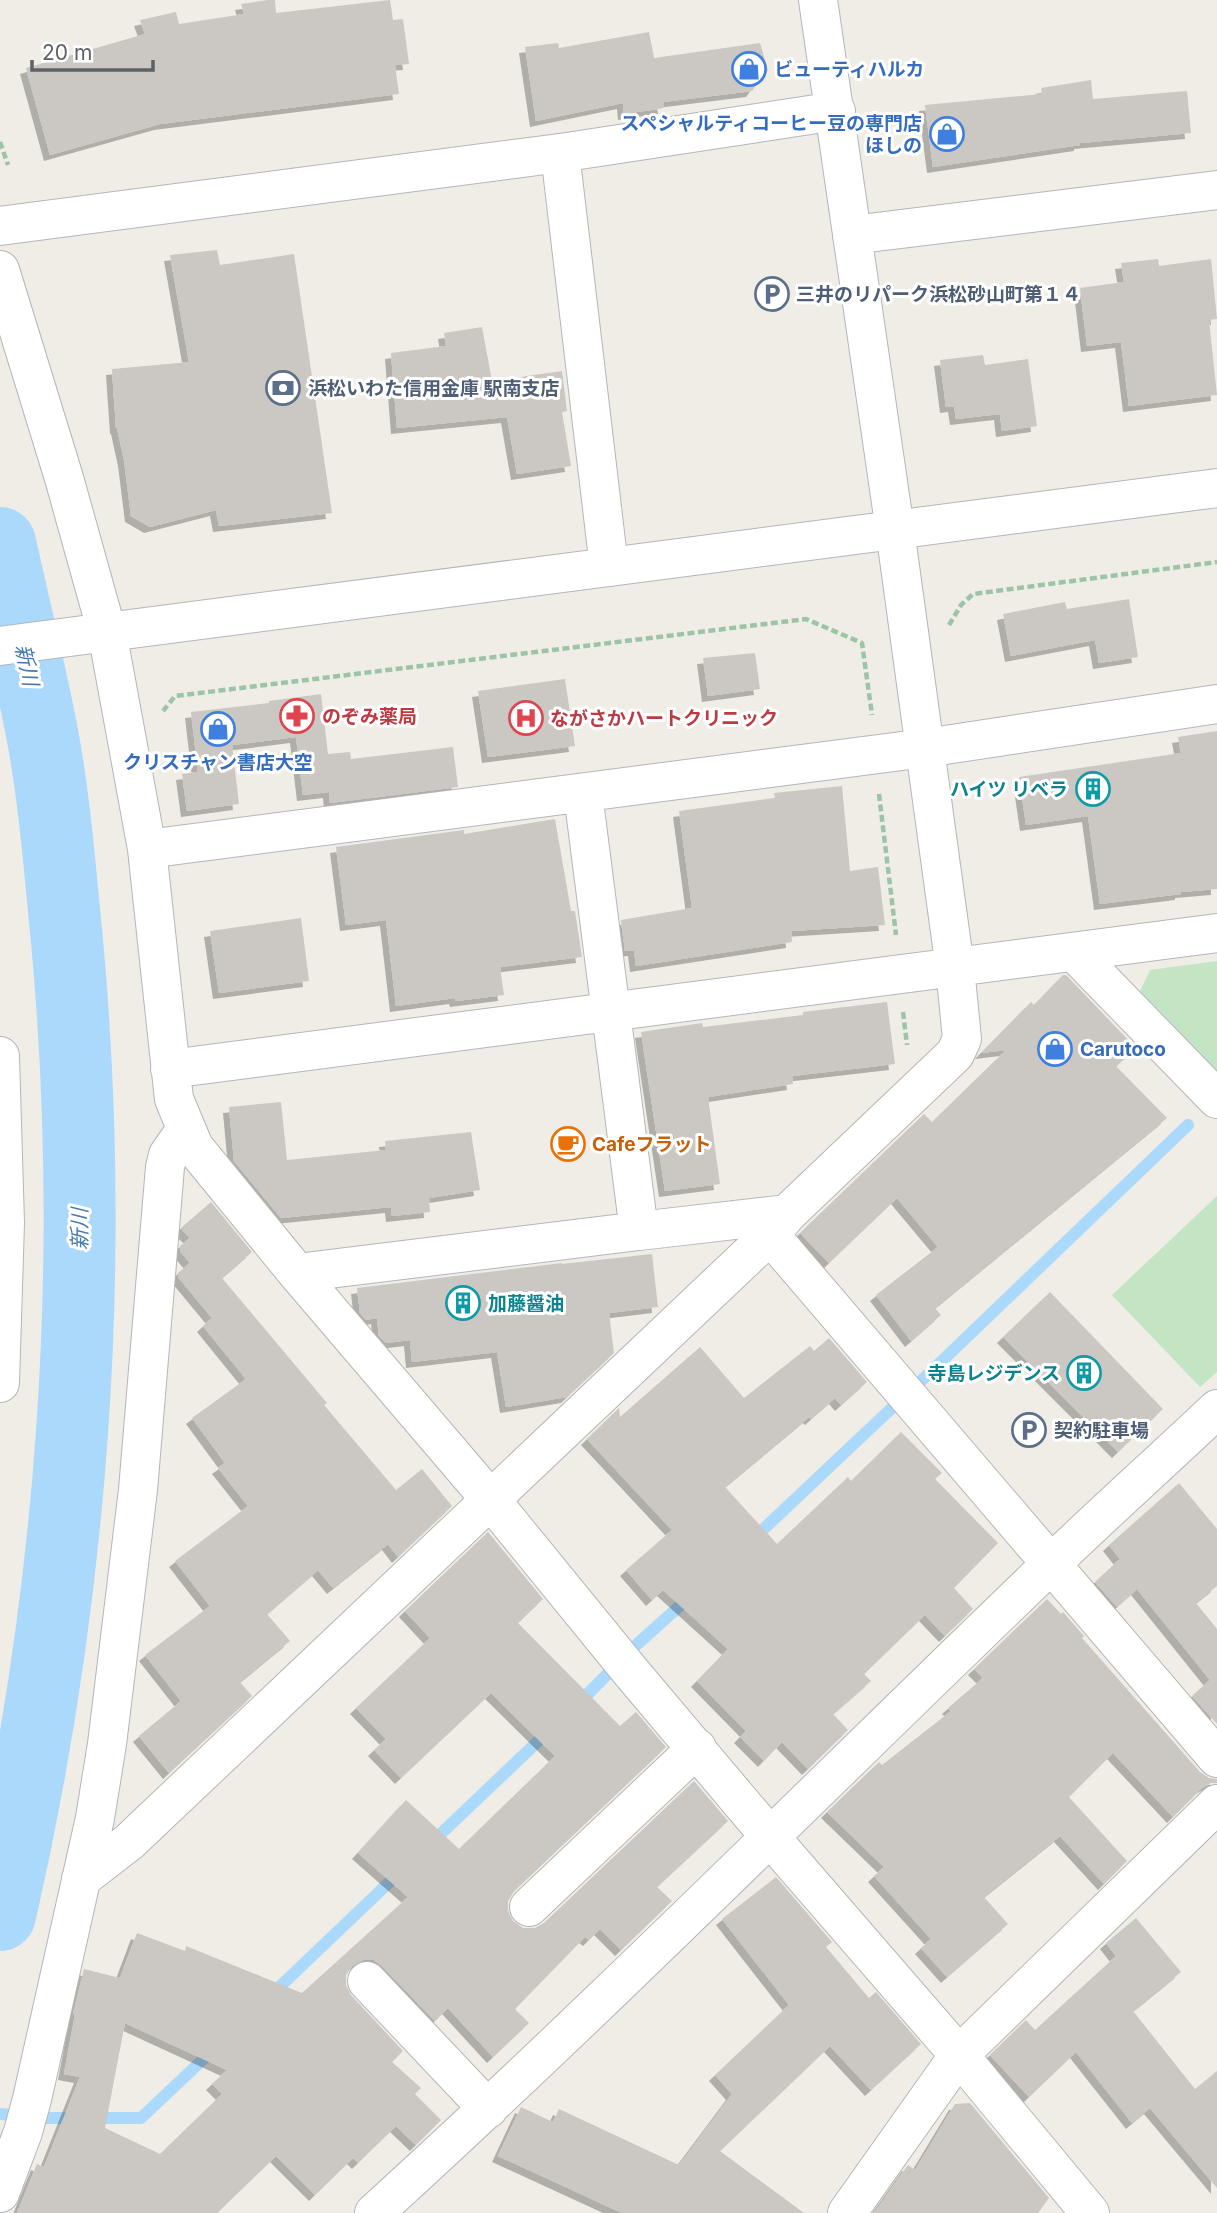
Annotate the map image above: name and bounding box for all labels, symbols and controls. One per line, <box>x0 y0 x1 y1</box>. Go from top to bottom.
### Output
scale bar <box>32 28 152 72</box>
text: 20 m <box>42 40 92 65</box>
shop icon: ビューティハルカ <box>730 50 768 88</box>
place label: ビューティハルカ <box>774 58 924 81</box>
place label: スペシャルティコーヒー豆の専門店 ほしの <box>620 112 922 157</box>
shop icon: スペシャルティコーヒー豆の専門店 ほしの <box>928 115 966 153</box>
parking icon: 三井のリパーク浜松砂山町第１４ <box>753 275 791 313</box>
place label: 三井のリパーク浜松砂山町第１４ <box>796 283 1081 306</box>
bank icon: 浜松いわた信用金庫 駅南支店 <box>264 369 302 407</box>
place label: 浜松いわた信用金庫 駅南支店 <box>308 377 560 400</box>
water label: 新川 <box>10 642 44 690</box>
pharmacy icon: のぞみ薬局 <box>278 697 316 735</box>
hospital icon: ながさかハートクリニック <box>507 699 545 737</box>
place label: のぞみ薬局 <box>322 705 417 728</box>
place label: ながさかハートクリニック <box>550 707 778 730</box>
shop icon: クリスチャン書店大空 <box>199 710 237 748</box>
place label: クリスチャン書店大空 <box>123 751 313 774</box>
building icon: ハイツ リベラ <box>1074 770 1112 808</box>
place label: ハイツ リベラ <box>950 778 1068 801</box>
shop icon: Carutoco <box>1036 1030 1074 1068</box>
place label: Carutoco <box>1080 1038 1166 1061</box>
cafe icon: Cafeフラット <box>549 1125 587 1163</box>
place label: Cafeフラット <box>592 1133 712 1156</box>
water label: 新川 <box>67 1206 92 1250</box>
building icon: 加藤醤油 <box>444 1284 482 1322</box>
place label: 加藤醤油 <box>488 1292 564 1315</box>
building icon: 寺島レジデンス <box>1065 1354 1103 1392</box>
place label: 寺島レジデンス <box>927 1362 1060 1385</box>
parking icon: 契約駐車場 <box>1010 1411 1048 1449</box>
place label: 契約駐車場 <box>1054 1419 1149 1442</box>

